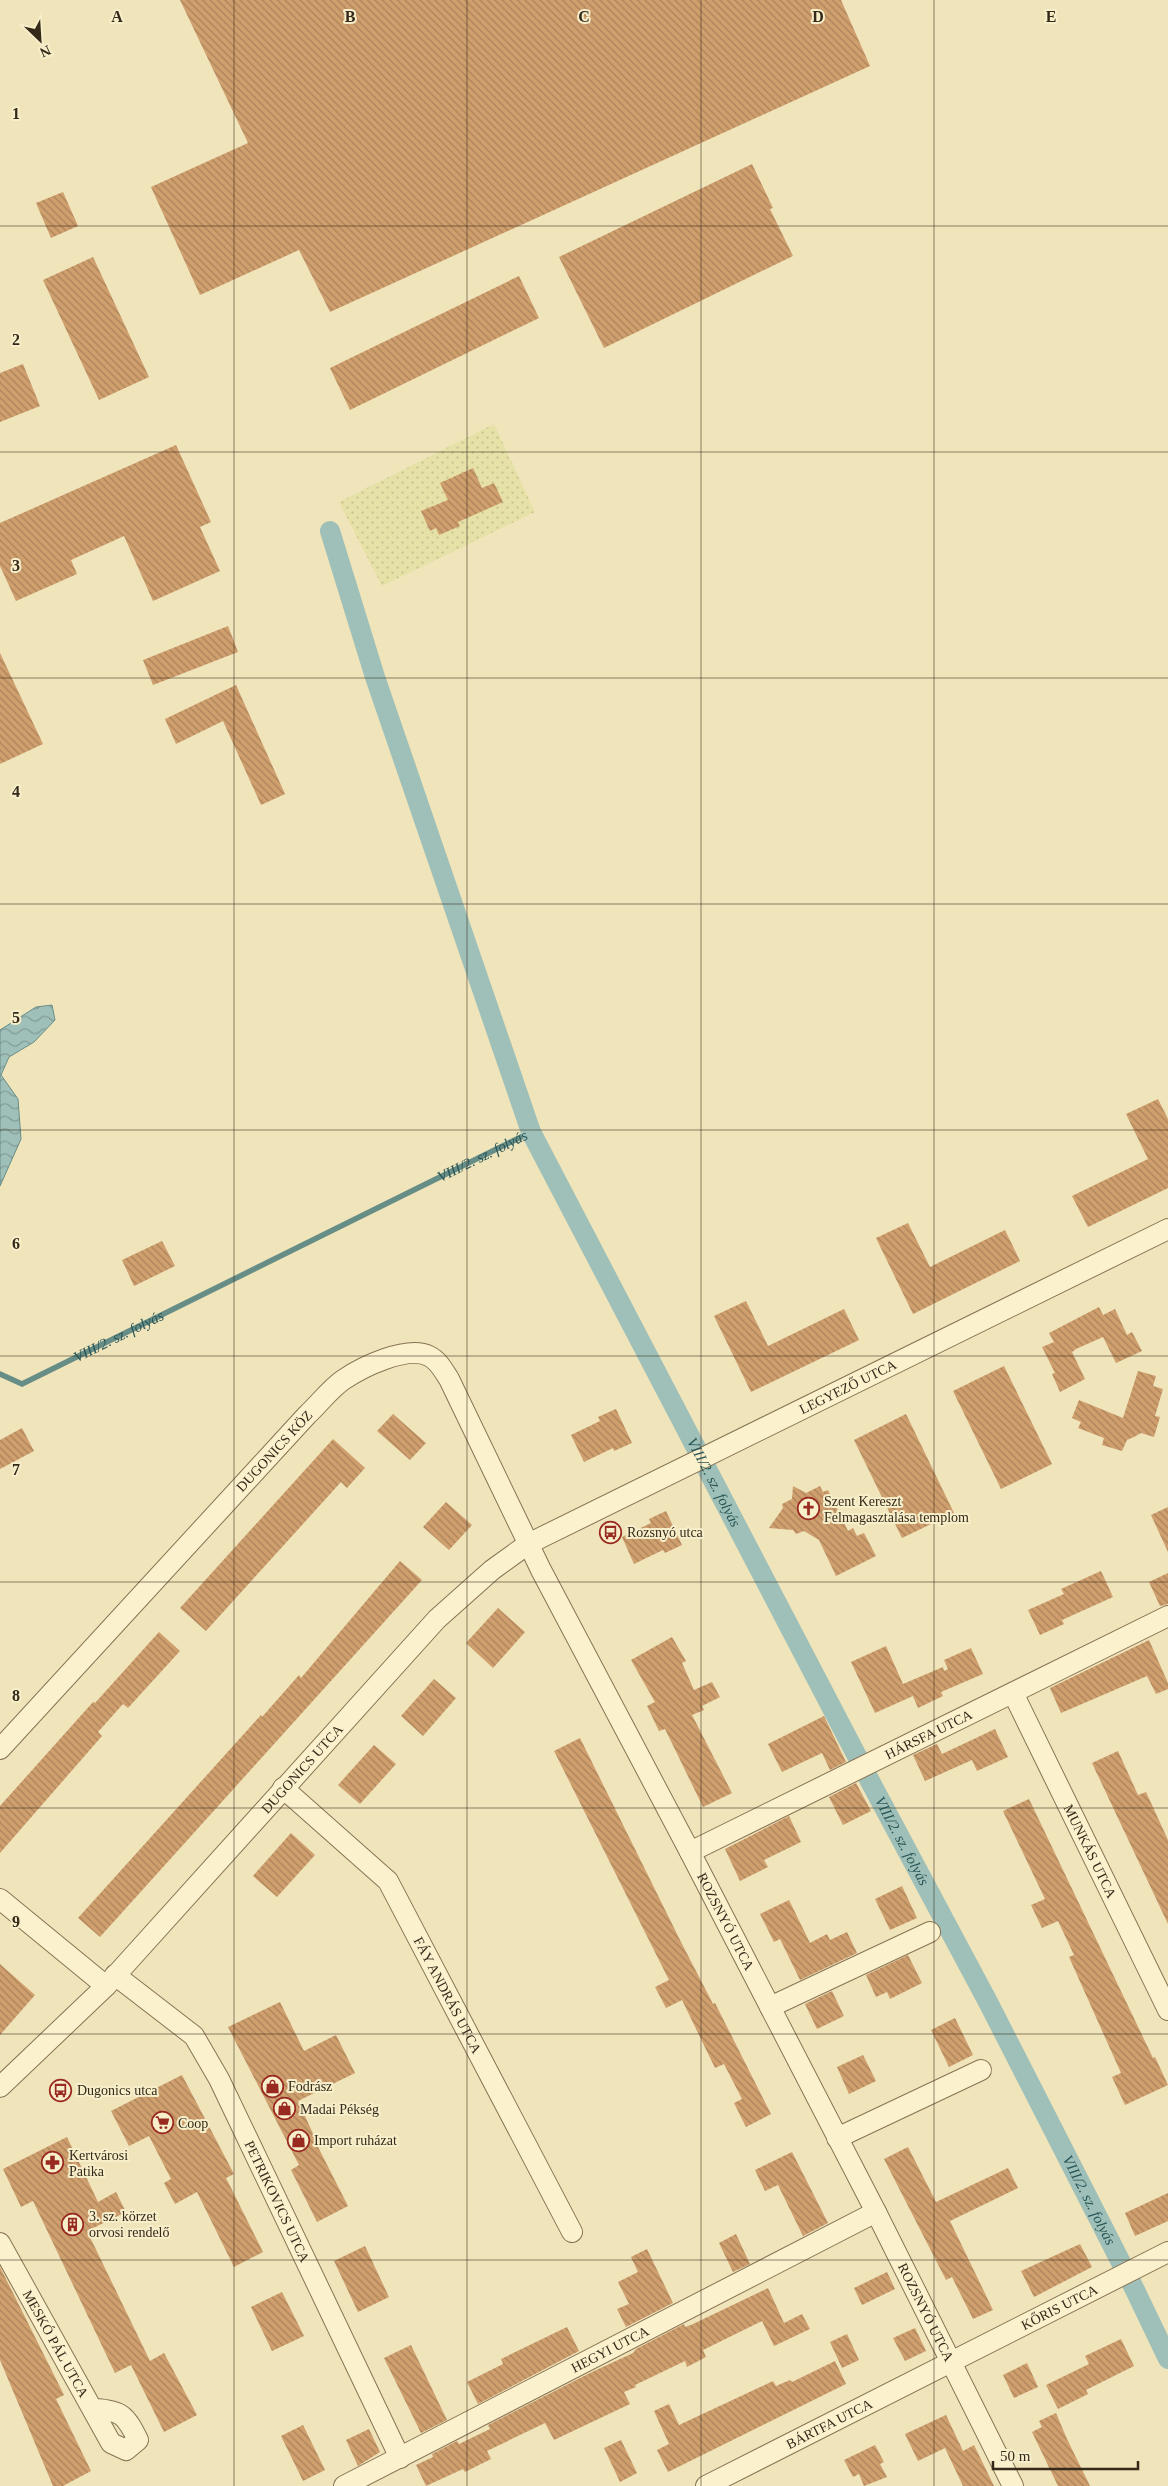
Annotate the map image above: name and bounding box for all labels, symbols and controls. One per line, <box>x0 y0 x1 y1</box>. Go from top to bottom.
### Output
text: A <box>111 8 123 25</box>
text: B <box>345 8 356 25</box>
text: C <box>578 8 590 25</box>
text: D <box>812 8 824 25</box>
text: E <box>1046 8 1056 25</box>
north arrow <box>15 15 65 65</box>
text: N <box>38 42 53 60</box>
text: 1 <box>12 105 20 122</box>
text: 2 <box>12 331 20 348</box>
text: 3 <box>12 557 20 574</box>
text: 4 <box>12 783 20 800</box>
text: 5 <box>12 1009 20 1026</box>
water label: VIII/2. sz. folyás <box>435 1127 530 1185</box>
text: 6 <box>12 1235 20 1252</box>
water label: VIII/2. sz. folyás <box>71 1307 166 1365</box>
street label: LEGYEZŐ UTCA <box>797 1356 899 1417</box>
street label: DUGONICS KÖZ <box>233 1407 315 1494</box>
water label: VIII/2. sz. folyás <box>684 1435 744 1530</box>
text: 7 <box>12 1461 20 1478</box>
place label: Szent Kereszt Felmagasztalása templom <box>824 1494 969 1525</box>
church icon: Szent Kereszt Felmagasztalása templom <box>796 1497 820 1521</box>
bus stop icon: Rozsnyó utca <box>599 1520 623 1544</box>
place label: Rozsnyó utca <box>627 1525 704 1540</box>
text: 8 <box>12 1687 20 1704</box>
street label: HÁRSFA UTCA <box>883 1706 975 1762</box>
street label: DUGONICS UTCA <box>258 1721 346 1816</box>
water label: VIII/2. sz. folyás <box>872 1794 932 1888</box>
street label: MUNKÁS UTCA <box>1061 1802 1120 1901</box>
street label: ROZSNYÓ UTCA <box>694 1870 758 1973</box>
text: 9 <box>12 1913 20 1930</box>
street label: FÁY ANDRÁS UTCA <box>411 1934 485 2057</box>
shop icon: Fodrász <box>260 2074 284 2098</box>
bus stop icon: Dugonics utca <box>49 2078 73 2102</box>
place label: Fodrász <box>288 2079 332 2094</box>
place label: Dugonics utca <box>77 2083 158 2098</box>
shop icon: Madai Pékség <box>272 2097 296 2121</box>
place label: Madai Pékség <box>300 2102 379 2117</box>
supermarket icon: Coop <box>150 2111 174 2135</box>
place label: Coop <box>178 2116 208 2131</box>
shop icon: Import ruházat <box>286 2128 310 2152</box>
place label: Import ruházat <box>314 2133 397 2148</box>
street label: PETRIKOVICS UTCA <box>242 2138 313 2265</box>
place label: Kertvárosi Patika <box>69 2148 128 2179</box>
pharmacy icon: Kertvárosi Patika <box>41 2151 65 2175</box>
water label: VIII/2. sz. folyás <box>1060 2153 1119 2248</box>
place label: 3. sz. körzet orvosi rendelő <box>89 2209 169 2240</box>
building icon: 3. sz. körzet orvosi rendelő <box>61 2212 85 2236</box>
street label: ROZSNYÓ UTCA <box>895 2260 957 2364</box>
street label: KŐRIS UTCA <box>1019 2281 1101 2333</box>
street label: MESKÓ PÁL UTCA <box>20 2287 92 2401</box>
street label: HEGYI UTCA <box>568 2323 652 2375</box>
street label: BÁRTFA UTCA <box>784 2395 875 2452</box>
scale bar <box>993 2438 1138 2470</box>
text: 50 m <box>1000 2448 1031 2464</box>

